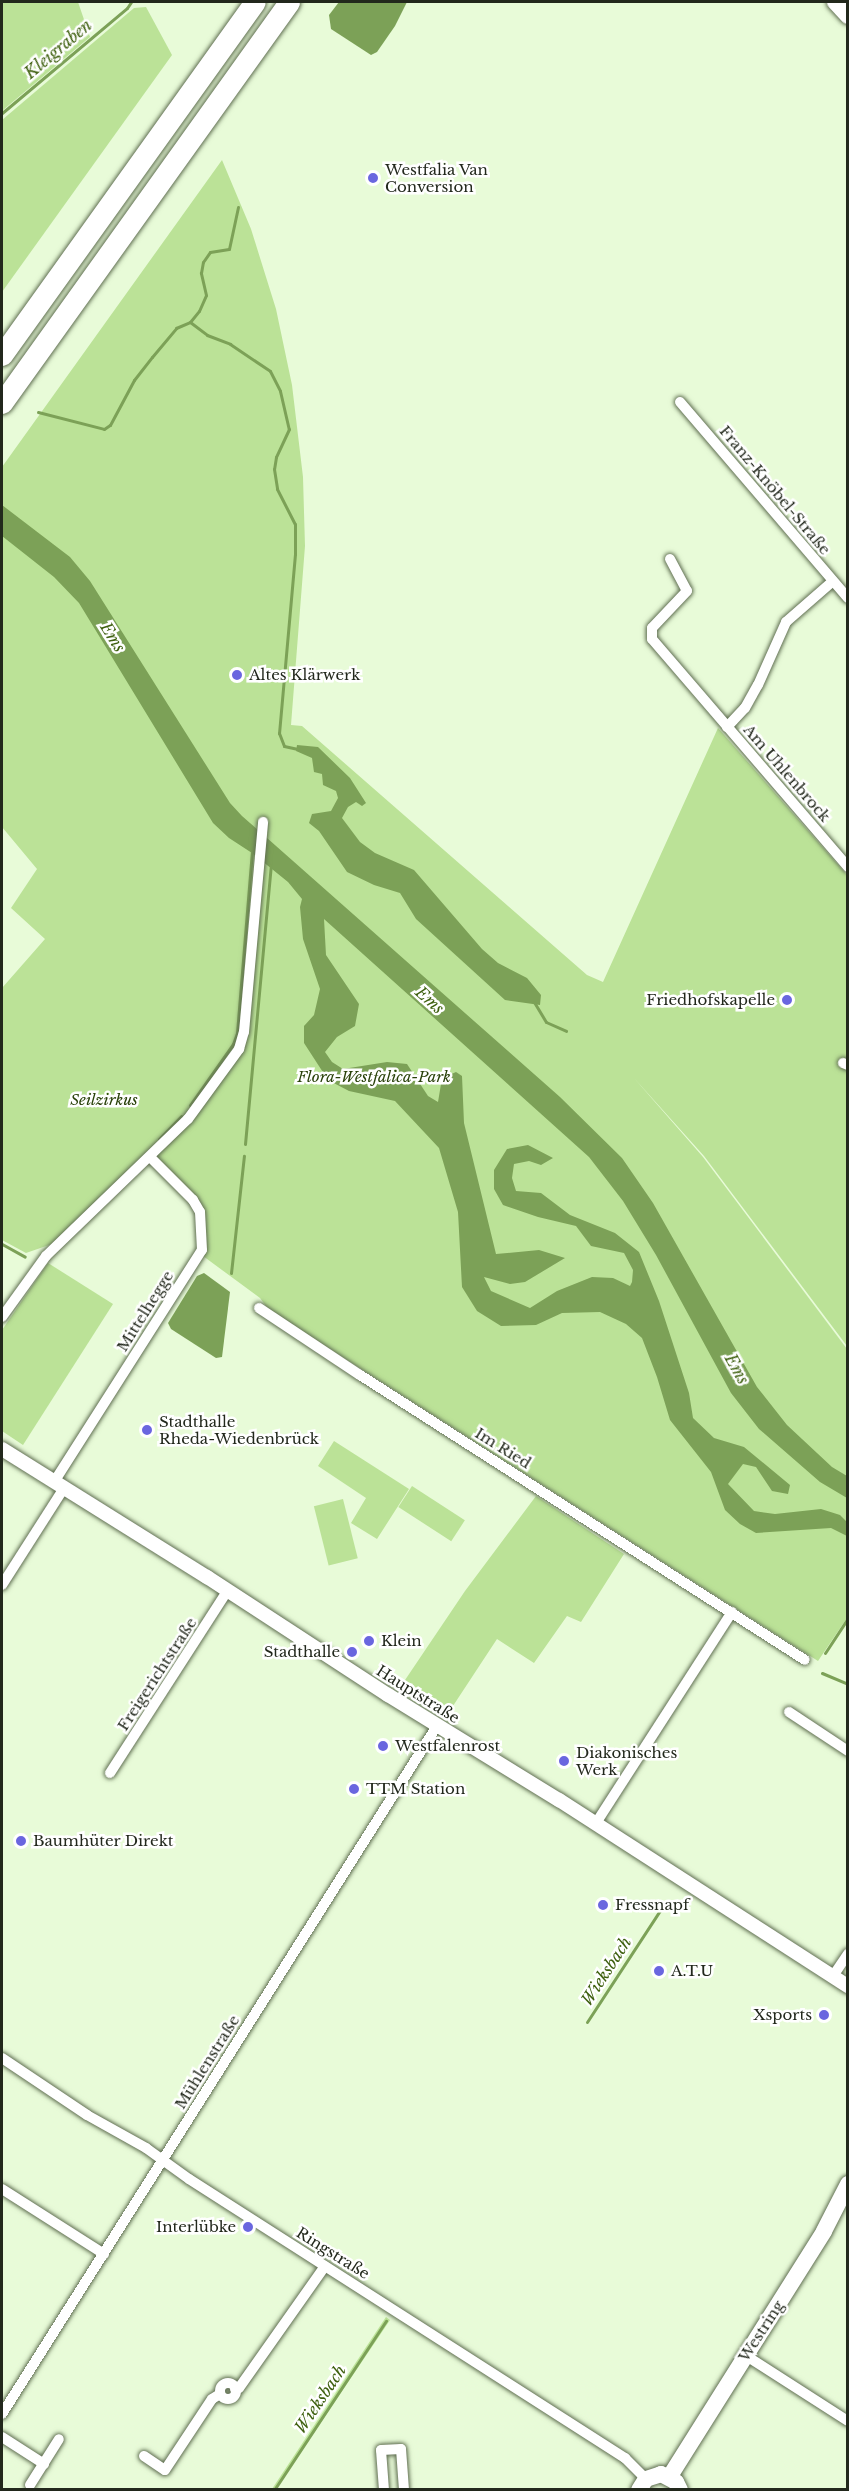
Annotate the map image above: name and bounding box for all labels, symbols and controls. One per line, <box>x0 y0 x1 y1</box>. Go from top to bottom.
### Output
water label: Kleigraben <box>20 15 96 83</box>
place label: Westfalia Van Conversion <box>385 160 489 195</box>
marker: Westfalia Van Conversion <box>366 171 380 185</box>
street label: Franz-Knöbel-Straße <box>716 422 834 558</box>
water label: Ems <box>96 618 130 656</box>
place label: Altes Klärwerk <box>249 666 360 684</box>
marker: Altes Klärwerk <box>230 668 244 682</box>
street label: Am Uhlenbrock <box>740 721 834 825</box>
water label: Ems <box>412 982 448 1018</box>
place label: Friedhofskapelle <box>646 991 775 1009</box>
marker: Friedhofskapelle <box>780 993 794 1007</box>
park label: Flora-Westfalica-Park <box>297 1068 451 1086</box>
park label: Seilzirkus <box>70 1091 138 1109</box>
street label: Mittelhegge <box>113 1267 177 1355</box>
water label: Ems <box>721 1350 753 1388</box>
place label: Stadthalle Rheda-Wiedenbrück <box>159 1412 319 1447</box>
marker: Stadthalle Rheda-Wiedenbrück <box>140 1423 154 1437</box>
street label: Im Ried <box>472 1424 534 1472</box>
street label: Freigerichtstraße <box>114 1614 200 1734</box>
place label: Klein <box>381 1632 422 1650</box>
marker: Klein <box>362 1634 376 1648</box>
place label: Stadthalle <box>264 1643 340 1661</box>
marker: Stadthalle <box>345 1645 359 1659</box>
street label: Hauptstraße <box>373 1661 463 1727</box>
place label: Westfalenrost <box>395 1737 500 1755</box>
marker: Westfalenrost <box>376 1739 390 1753</box>
place label: Diakonisches Werk <box>576 1743 677 1778</box>
marker: Diakonisches Werk <box>557 1754 571 1768</box>
place label: TTM Station <box>366 1780 465 1798</box>
marker: TTM Station <box>347 1782 361 1796</box>
place label: Baumhüter Direkt <box>33 1832 174 1850</box>
marker: Baumhüter Direkt <box>14 1834 28 1848</box>
place label: Fressnapf <box>615 1896 689 1914</box>
marker: Fressnapf <box>596 1898 610 1912</box>
water label: Wieksbach <box>577 1933 635 2009</box>
place label: A.T.U <box>671 1962 713 1980</box>
marker: A.T.U <box>652 1964 666 1978</box>
place label: Xsports <box>753 2006 812 2024</box>
marker: Xsports <box>817 2008 831 2022</box>
street label: Mühlenstraße <box>171 2012 243 2112</box>
place label: Interlübke <box>156 2218 236 2236</box>
marker: Interlübke <box>241 2220 255 2234</box>
street label: Ringstraße <box>293 2223 373 2283</box>
street label: Westring <box>735 2297 787 2365</box>
water label: Wieksbach <box>290 2361 350 2437</box>

